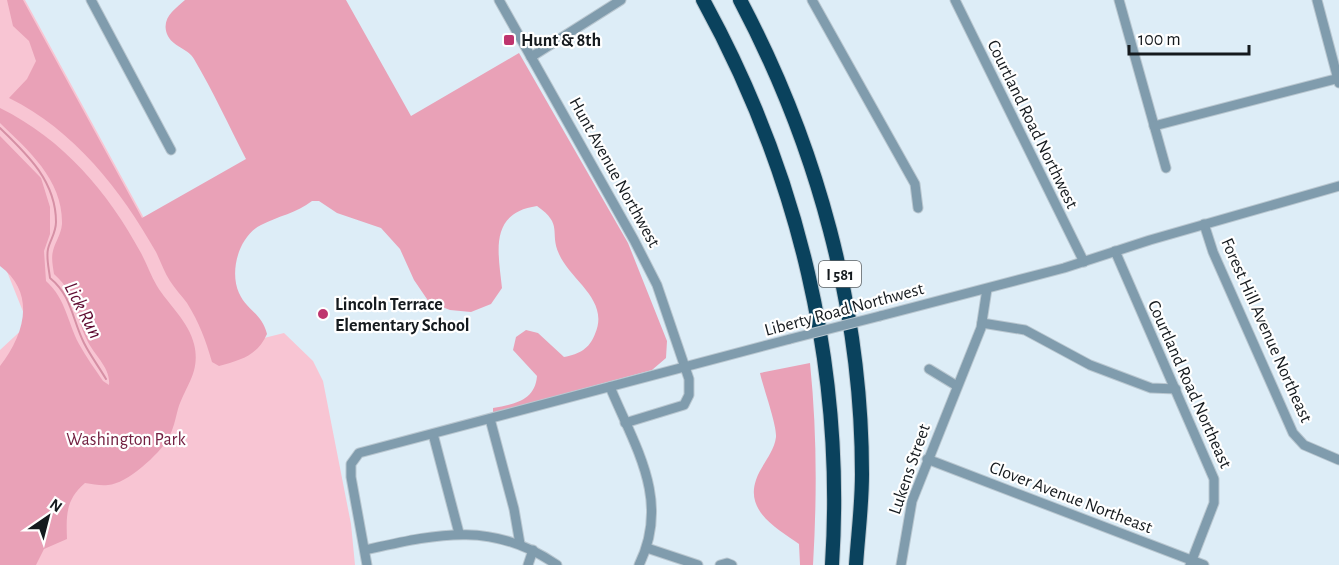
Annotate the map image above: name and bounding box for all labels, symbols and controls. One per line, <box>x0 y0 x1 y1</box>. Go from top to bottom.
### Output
scale bar <box>1129 18 1249 56</box>
text: 100 m <box>1138 31 1181 49</box>
place label: Hunt & 8th <box>521 32 601 50</box>
marker: Hunt & 8th <box>502 33 516 47</box>
street label: Courtland Road Northwest <box>983 37 1081 212</box>
street label: Hunt Avenue Northwest <box>565 95 663 251</box>
street label: Forest Hill Avenue Northeast <box>1217 235 1315 426</box>
road number: I 581 <box>819 261 861 287</box>
water label: Lick Run <box>61 279 106 342</box>
street label: Liberty Road Northwest <box>763 280 926 340</box>
place label: Lincoln Terrace Elementary School <box>335 296 470 335</box>
street label: Courtland Road Northeast <box>1144 298 1234 471</box>
marker: Lincoln Terrace Elementary School <box>316 307 330 321</box>
street label: Lukens Street <box>886 422 934 517</box>
park label: Washington Park <box>66 431 186 449</box>
street label: Clover Avenue Northeast <box>987 459 1155 537</box>
north arrow <box>18 487 78 547</box>
text: N <box>47 496 65 515</box>

